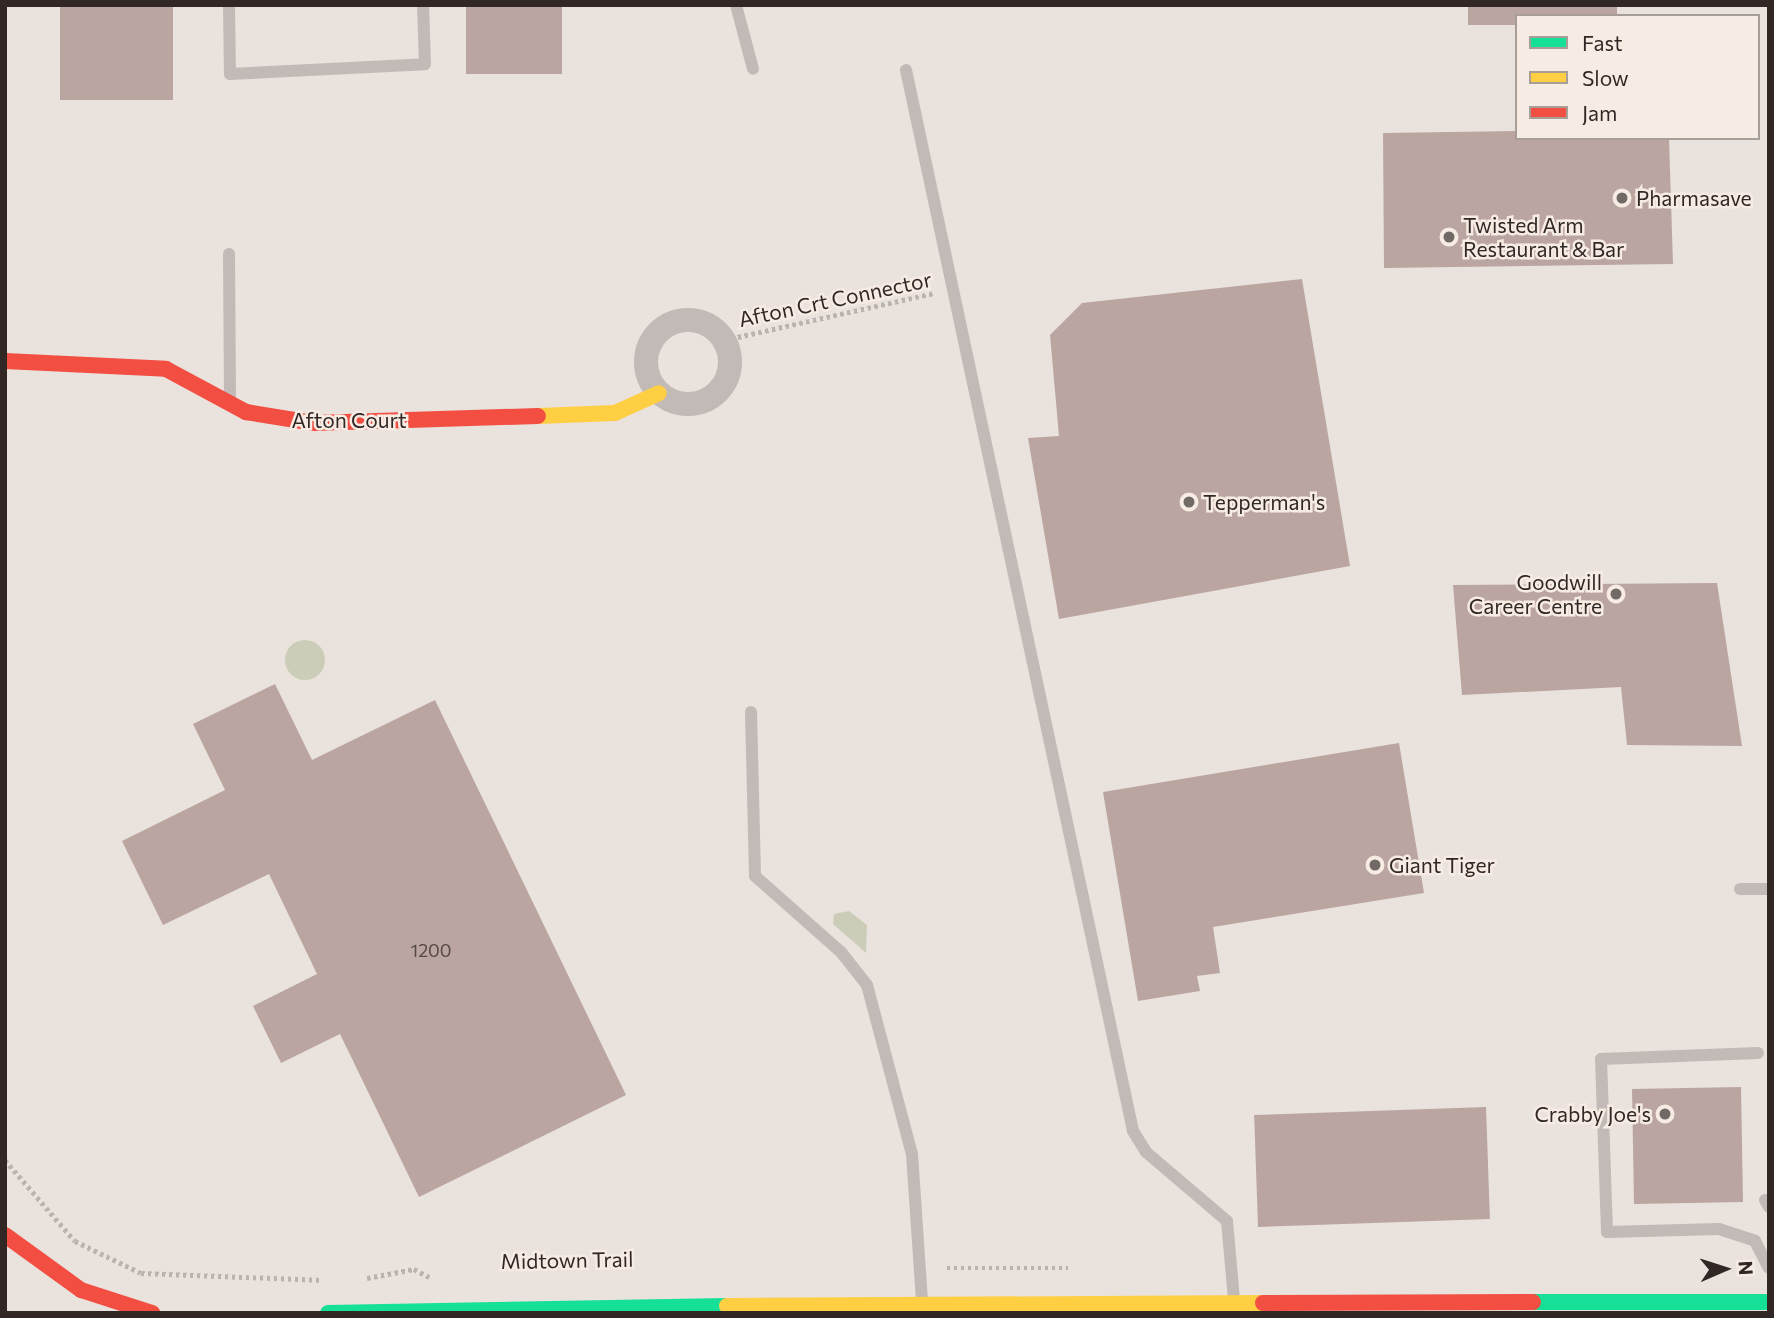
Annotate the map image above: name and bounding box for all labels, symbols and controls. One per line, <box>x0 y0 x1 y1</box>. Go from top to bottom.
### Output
legend <box>1515 14 1760 140</box>
text: Fast <box>1582 30 1623 55</box>
text: Slow <box>1582 65 1629 90</box>
text: Jam <box>1582 100 1617 125</box>
place label: Pharmasave <box>1636 185 1752 211</box>
marker: Pharmasave <box>1614 190 1630 206</box>
place label: Twisted Arm Restaurant & Bar <box>1463 212 1624 262</box>
marker: Twisted Arm Restaurant & Bar <box>1441 229 1457 245</box>
street label: Afton Crt Connector <box>736 266 934 332</box>
street label: Afton Court <box>291 407 407 433</box>
place label: Tepperman's <box>1203 489 1325 515</box>
marker: Tepperman's <box>1181 494 1197 510</box>
place label: Goodwill Career Centre <box>1469 569 1602 619</box>
marker: Goodwill Career Centre <box>1608 586 1624 602</box>
place label: Giant Tiger <box>1389 852 1495 878</box>
marker: Giant Tiger <box>1367 857 1383 873</box>
house number: 1200 <box>410 939 452 961</box>
place label: Crabby Joe's <box>1534 1101 1651 1127</box>
marker: Crabby Joe's <box>1657 1106 1673 1122</box>
north arrow <box>1690 1234 1760 1304</box>
street label: Midtown Trail <box>500 1246 634 1274</box>
text: N <box>1735 1260 1758 1276</box>

